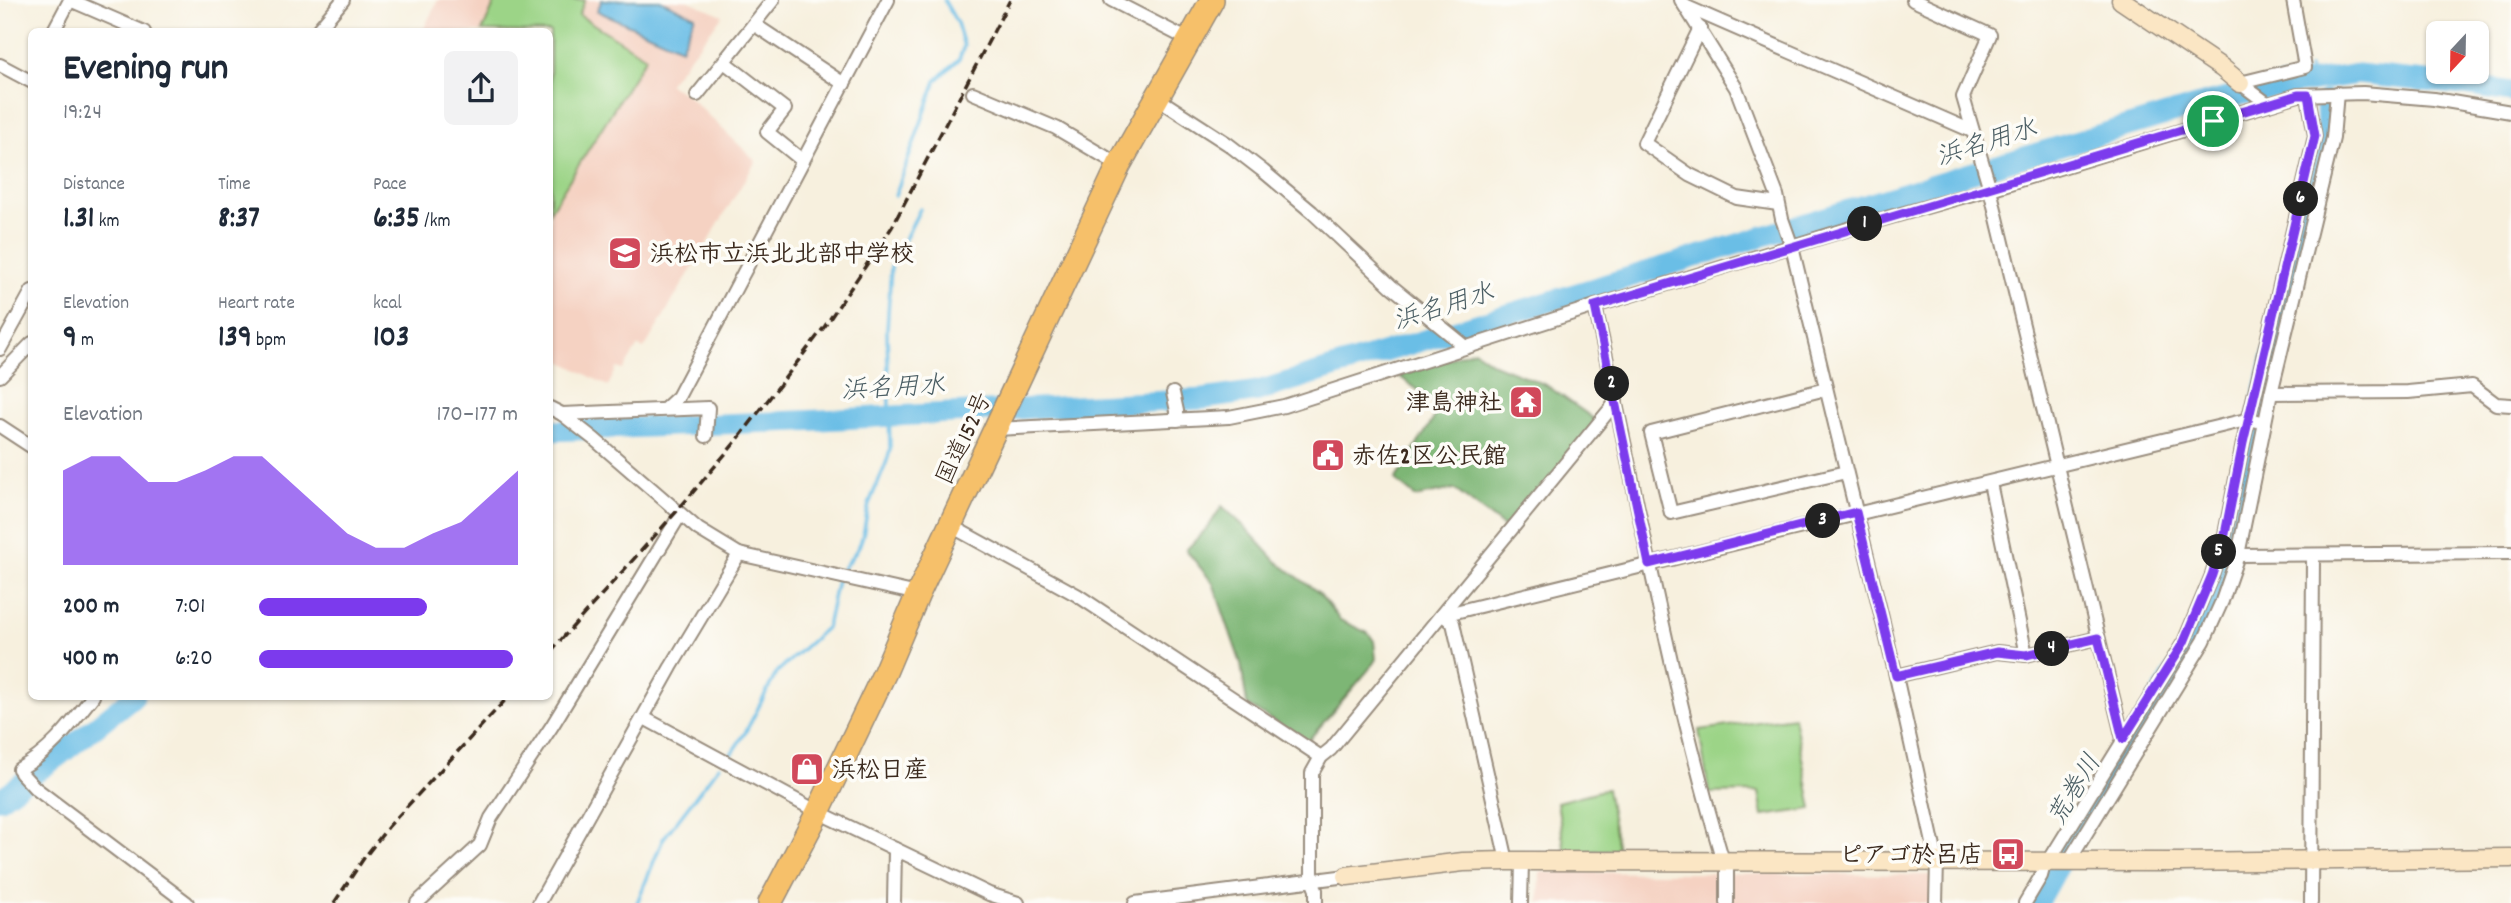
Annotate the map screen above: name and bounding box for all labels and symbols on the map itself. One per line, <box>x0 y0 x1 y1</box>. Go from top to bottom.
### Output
north arrow <box>2426 21 2488 84</box>
pin <box>2183 91 2243 151</box>
water label: 浜名用水 <box>1932 111 2042 177</box>
pin: 6 <box>2284 182 2318 216</box>
pin: 1 <box>1848 206 1882 242</box>
school or university icon: 浜松市立浜北北部中学校 <box>606 234 644 272</box>
place label: 浜松市立浜北北部中学校 <box>650 239 914 273</box>
water label: 浜名用水 <box>1389 275 1499 341</box>
pin: 2 <box>1594 366 1630 402</box>
water label: 浜名用水 <box>840 368 946 411</box>
temple icon: 津島神社 <box>1507 383 1545 421</box>
street label: 国道152号 <box>929 387 1002 491</box>
place label: 津島神社 <box>1406 388 1502 422</box>
public building icon: 赤佐2区公民館 <box>1309 436 1347 474</box>
place label: 赤佐2区公民館 <box>1352 441 1507 475</box>
pin: 3 <box>1806 504 1840 538</box>
pin: 5 <box>2202 534 2236 570</box>
pin: 4 <box>2035 632 2070 666</box>
water label: 荒巻川 <box>2040 748 2112 834</box>
shop icon: 浜松日産 <box>788 750 826 788</box>
place label: 浜松日産 <box>832 755 928 789</box>
bus stop icon: ピアゴ於呂店 <box>1989 835 2027 873</box>
place label: ピアゴ於呂店 <box>1839 840 1983 874</box>

